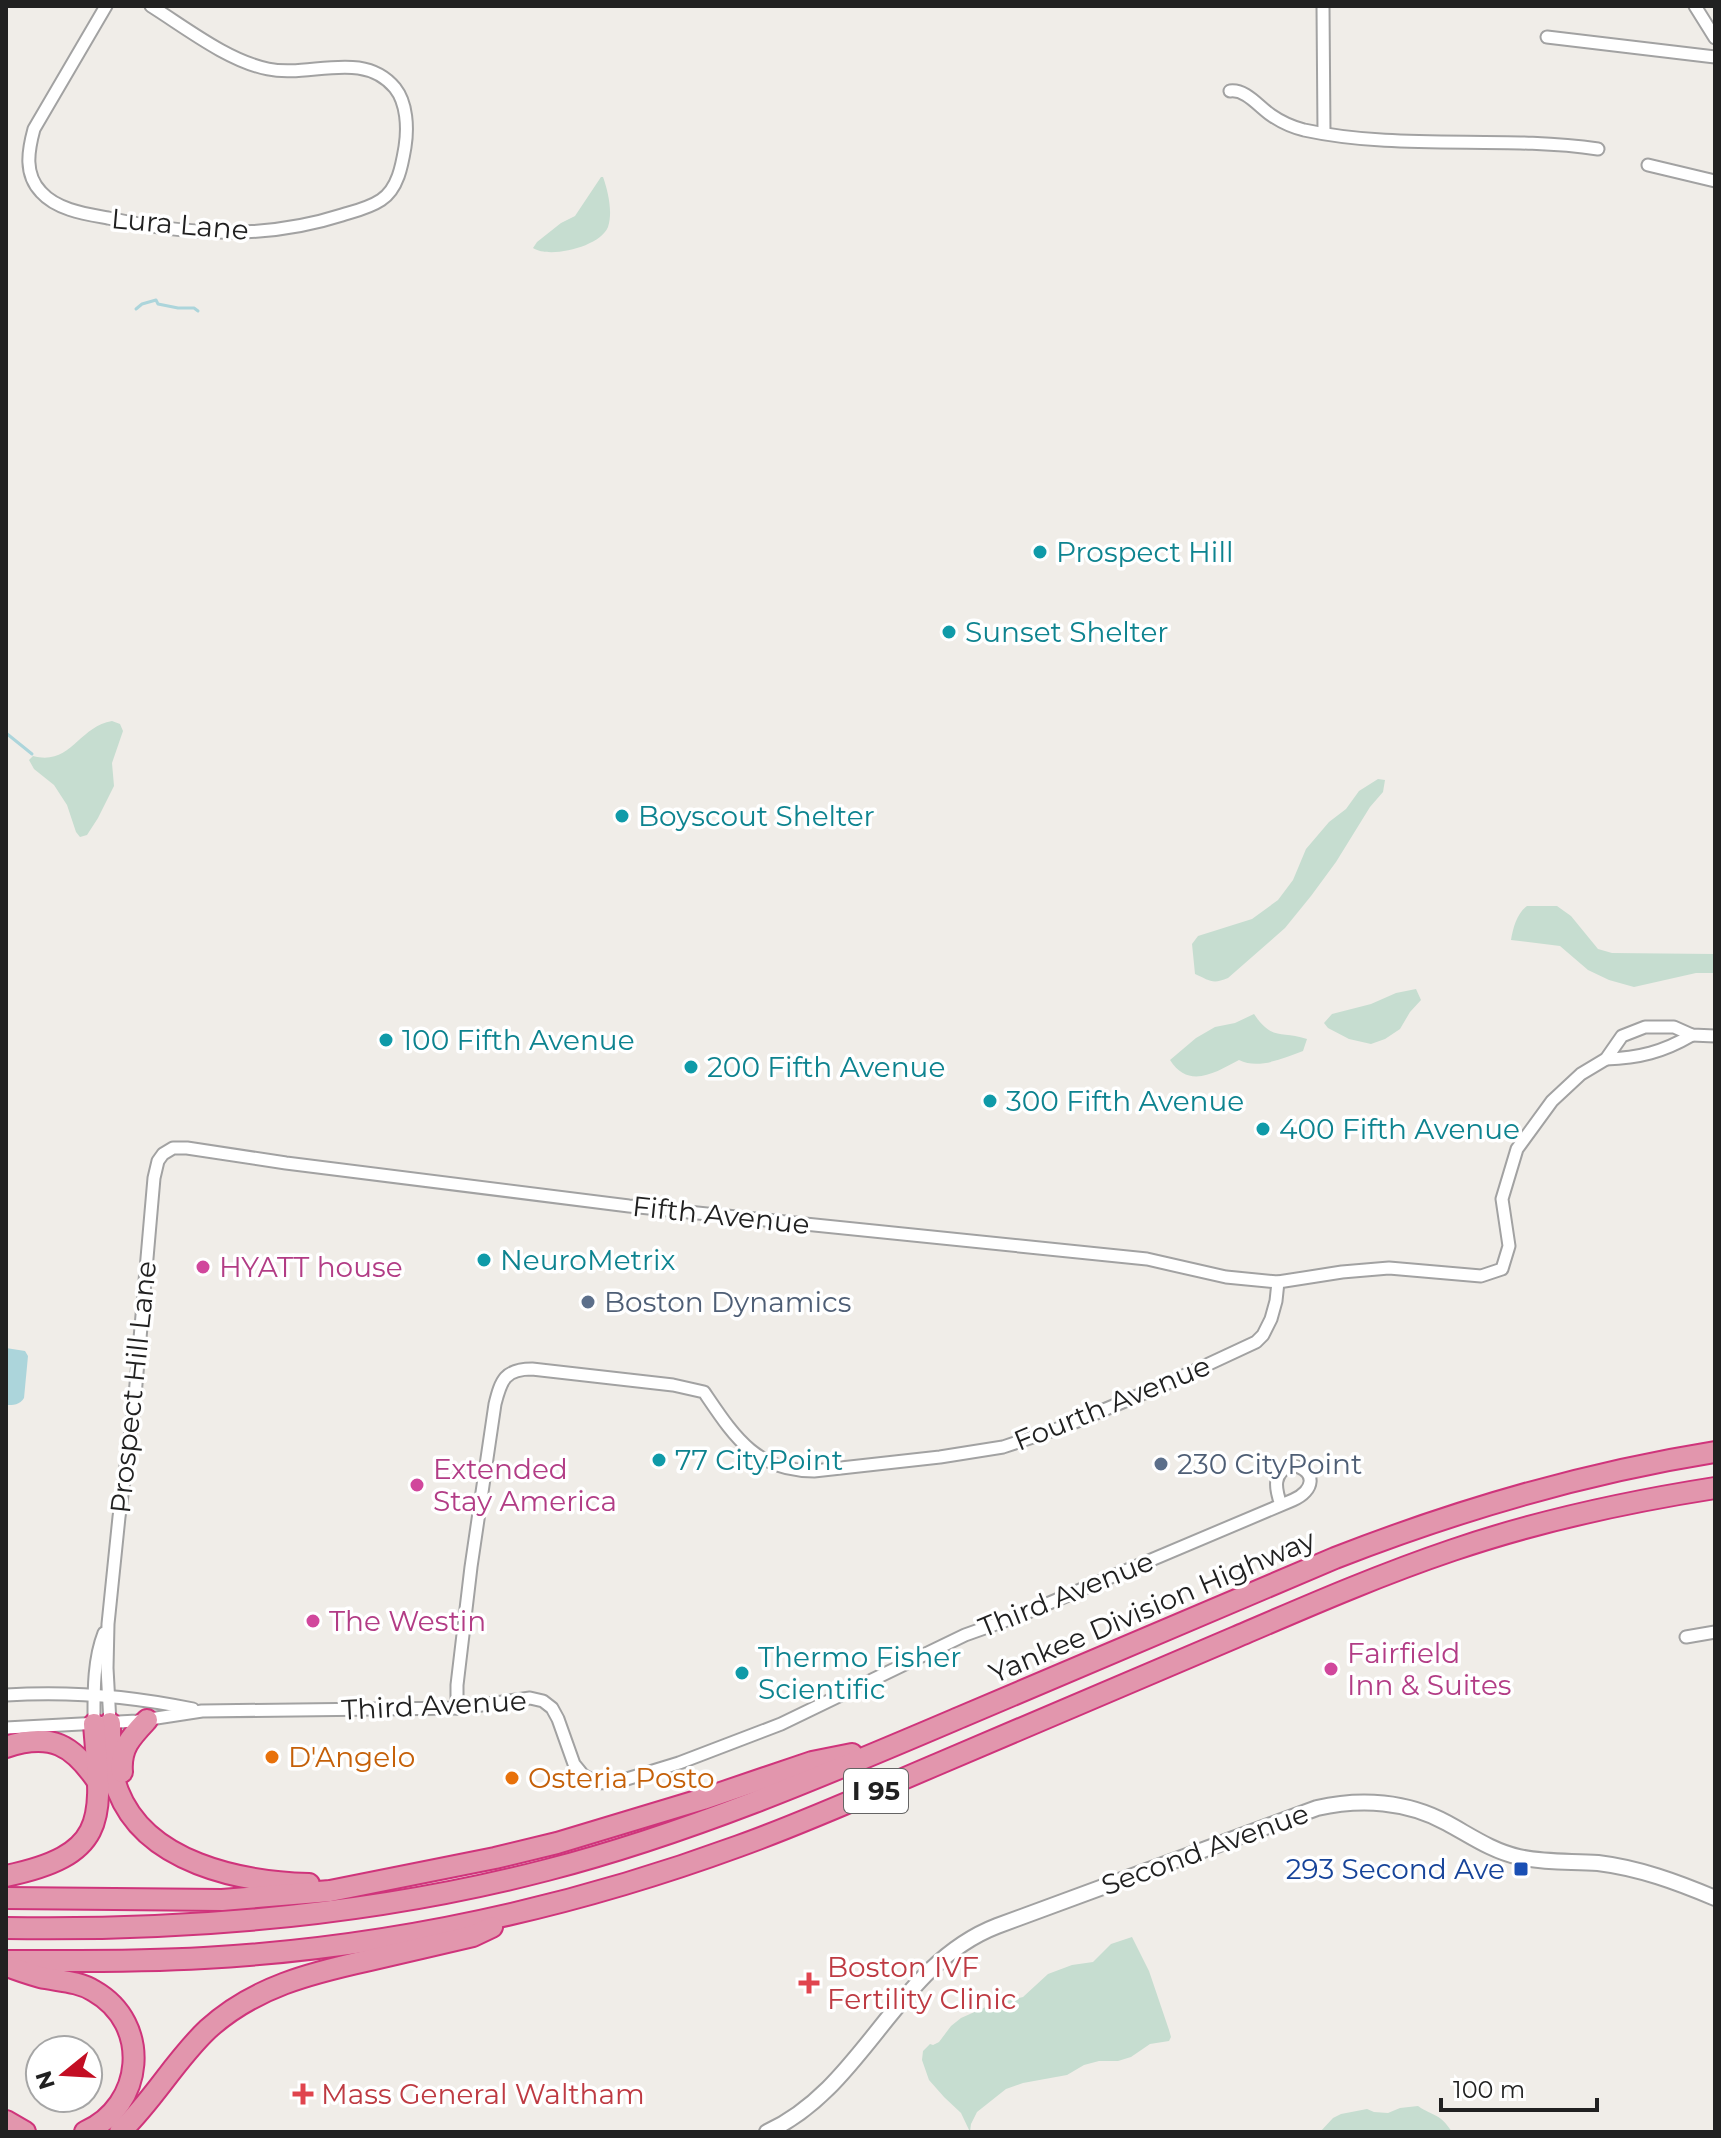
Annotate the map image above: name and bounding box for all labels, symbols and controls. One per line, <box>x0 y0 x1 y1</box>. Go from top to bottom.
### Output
street label: Lura Lane <box>110 201 250 247</box>
place label: Prospect Hill <box>1056 535 1233 569</box>
marker: Prospect Hill <box>1031 543 1049 561</box>
place label: Sunset Shelter <box>965 615 1169 649</box>
marker: Sunset Shelter <box>940 623 958 641</box>
place label: Boyscout Shelter <box>638 799 875 833</box>
marker: Boyscout Shelter <box>613 807 631 825</box>
place label: 100 Fifth Avenue <box>402 1023 635 1057</box>
marker: 100 Fifth Avenue <box>377 1031 395 1049</box>
place label: 200 Fifth Avenue <box>707 1050 945 1084</box>
marker: 200 Fifth Avenue <box>682 1058 700 1076</box>
place label: 300 Fifth Avenue <box>1006 1084 1244 1118</box>
marker: 300 Fifth Avenue <box>981 1092 999 1110</box>
place label: 400 Fifth Avenue <box>1279 1112 1520 1146</box>
marker: 400 Fifth Avenue <box>1254 1120 1272 1138</box>
street label: Fifth Avenue <box>631 1189 811 1241</box>
place label: NeuroMetrix <box>500 1243 675 1277</box>
place label: HYATT house <box>219 1250 403 1284</box>
marker: NeuroMetrix <box>475 1251 493 1269</box>
marker: HYATT house <box>194 1258 212 1276</box>
street label: Prospect Hill Lane <box>103 1259 163 1515</box>
place label: Boston Dynamics <box>604 1285 851 1319</box>
marker: Boston Dynamics <box>579 1293 597 1311</box>
street label: Fourth Avenue <box>1009 1348 1215 1458</box>
place label: 77 CityPoint <box>675 1443 843 1477</box>
place label: 230 CityPoint <box>1177 1447 1362 1481</box>
marker: 77 CityPoint <box>650 1451 668 1469</box>
place label: Extended Stay America <box>433 1452 617 1518</box>
marker: 230 CityPoint <box>1152 1455 1170 1473</box>
marker: Extended Stay America <box>408 1476 426 1494</box>
street label: Yankee Division Highway <box>984 1522 1321 1690</box>
street label: Third Avenue <box>974 1544 1158 1644</box>
place label: The Westin <box>329 1604 486 1638</box>
marker: The Westin <box>304 1612 322 1630</box>
place label: Fairfield Inn & Suites <box>1347 1636 1511 1702</box>
place label: Thermo Fisher Scientific <box>758 1640 962 1706</box>
marker: Fairfield Inn & Suites <box>1322 1660 1340 1678</box>
marker: Thermo Fisher Scientific <box>733 1664 751 1682</box>
street label: Third Avenue <box>341 1683 527 1727</box>
place label: D'Angelo <box>288 1740 415 1774</box>
marker: D'Angelo <box>263 1748 281 1766</box>
place label: Osteria Posto <box>528 1761 715 1795</box>
marker: Osteria Posto <box>503 1769 521 1787</box>
road number: I 95 <box>844 1769 908 1813</box>
street label: Second Avenue <box>1097 1796 1313 1902</box>
place label: 293 Second Ave <box>1286 1852 1505 1886</box>
marker: 293 Second Ave <box>1512 1860 1530 1878</box>
place label: Boston IVF Fertility Clinic <box>827 1950 1017 2016</box>
marker: Boston IVF Fertility Clinic <box>798 1972 820 1994</box>
north arrow <box>24 2034 104 2114</box>
scale bar <box>1441 2062 1597 2112</box>
text: N <box>30 2067 61 2093</box>
text: 100 m <box>1453 2075 1525 2104</box>
place label: Mass General Waltham <box>321 2077 645 2111</box>
marker: Mass General Waltham <box>292 2083 314 2105</box>

